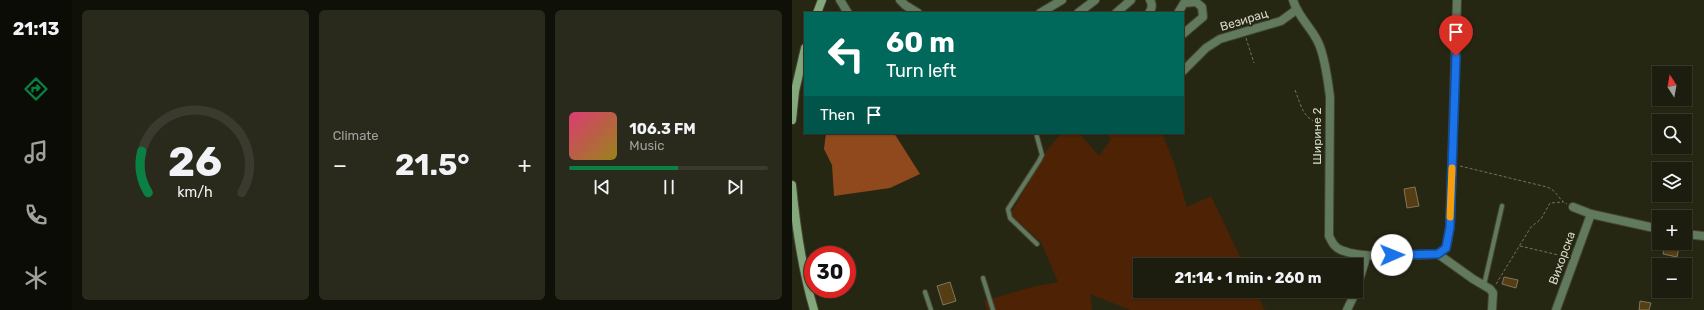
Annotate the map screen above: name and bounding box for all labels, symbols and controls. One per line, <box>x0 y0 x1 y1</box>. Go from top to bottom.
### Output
street label: Везирац <box>1218 6 1270 34</box>
pin <box>1439 15 1473 56</box>
text: 21:13 <box>13 18 59 40</box>
icon: arrive <box>1445 21 1467 43</box>
text: 60 m <box>886 26 955 59</box>
icon: left <box>820 28 872 80</box>
text: Turn left <box>886 60 956 82</box>
north arrow <box>1652 66 1692 106</box>
map controls <box>1652 66 1692 298</box>
icon: directions <box>22 75 50 103</box>
icon: arrive <box>863 104 885 126</box>
text: Then <box>820 106 855 124</box>
street label: Ширине 2 <box>1310 107 1324 165</box>
button: search <box>1652 114 1692 154</box>
text: 106.3 FM <box>629 120 696 138</box>
text: Climate <box>333 128 379 143</box>
text: 26 <box>168 137 222 186</box>
icon: music <box>22 138 50 166</box>
text: Music <box>629 138 664 153</box>
text: 21.5° <box>395 147 470 183</box>
text: − <box>333 152 347 179</box>
text: + <box>518 152 531 179</box>
button: layers <box>1652 162 1692 202</box>
icon: previous <box>591 176 613 198</box>
icon: pause <box>658 176 680 198</box>
icon: next <box>724 176 746 198</box>
text: km/h <box>177 184 213 201</box>
icon: phone <box>22 201 50 229</box>
button: + <box>1652 210 1692 250</box>
street label: Вихорска <box>1546 230 1578 286</box>
position arrow <box>1371 234 1413 276</box>
speed limit sign: 30 <box>804 246 856 298</box>
button: − <box>1652 258 1692 298</box>
icon: climate <box>22 264 50 292</box>
text: 21:14 · 1 min · 260 m <box>1175 269 1321 287</box>

